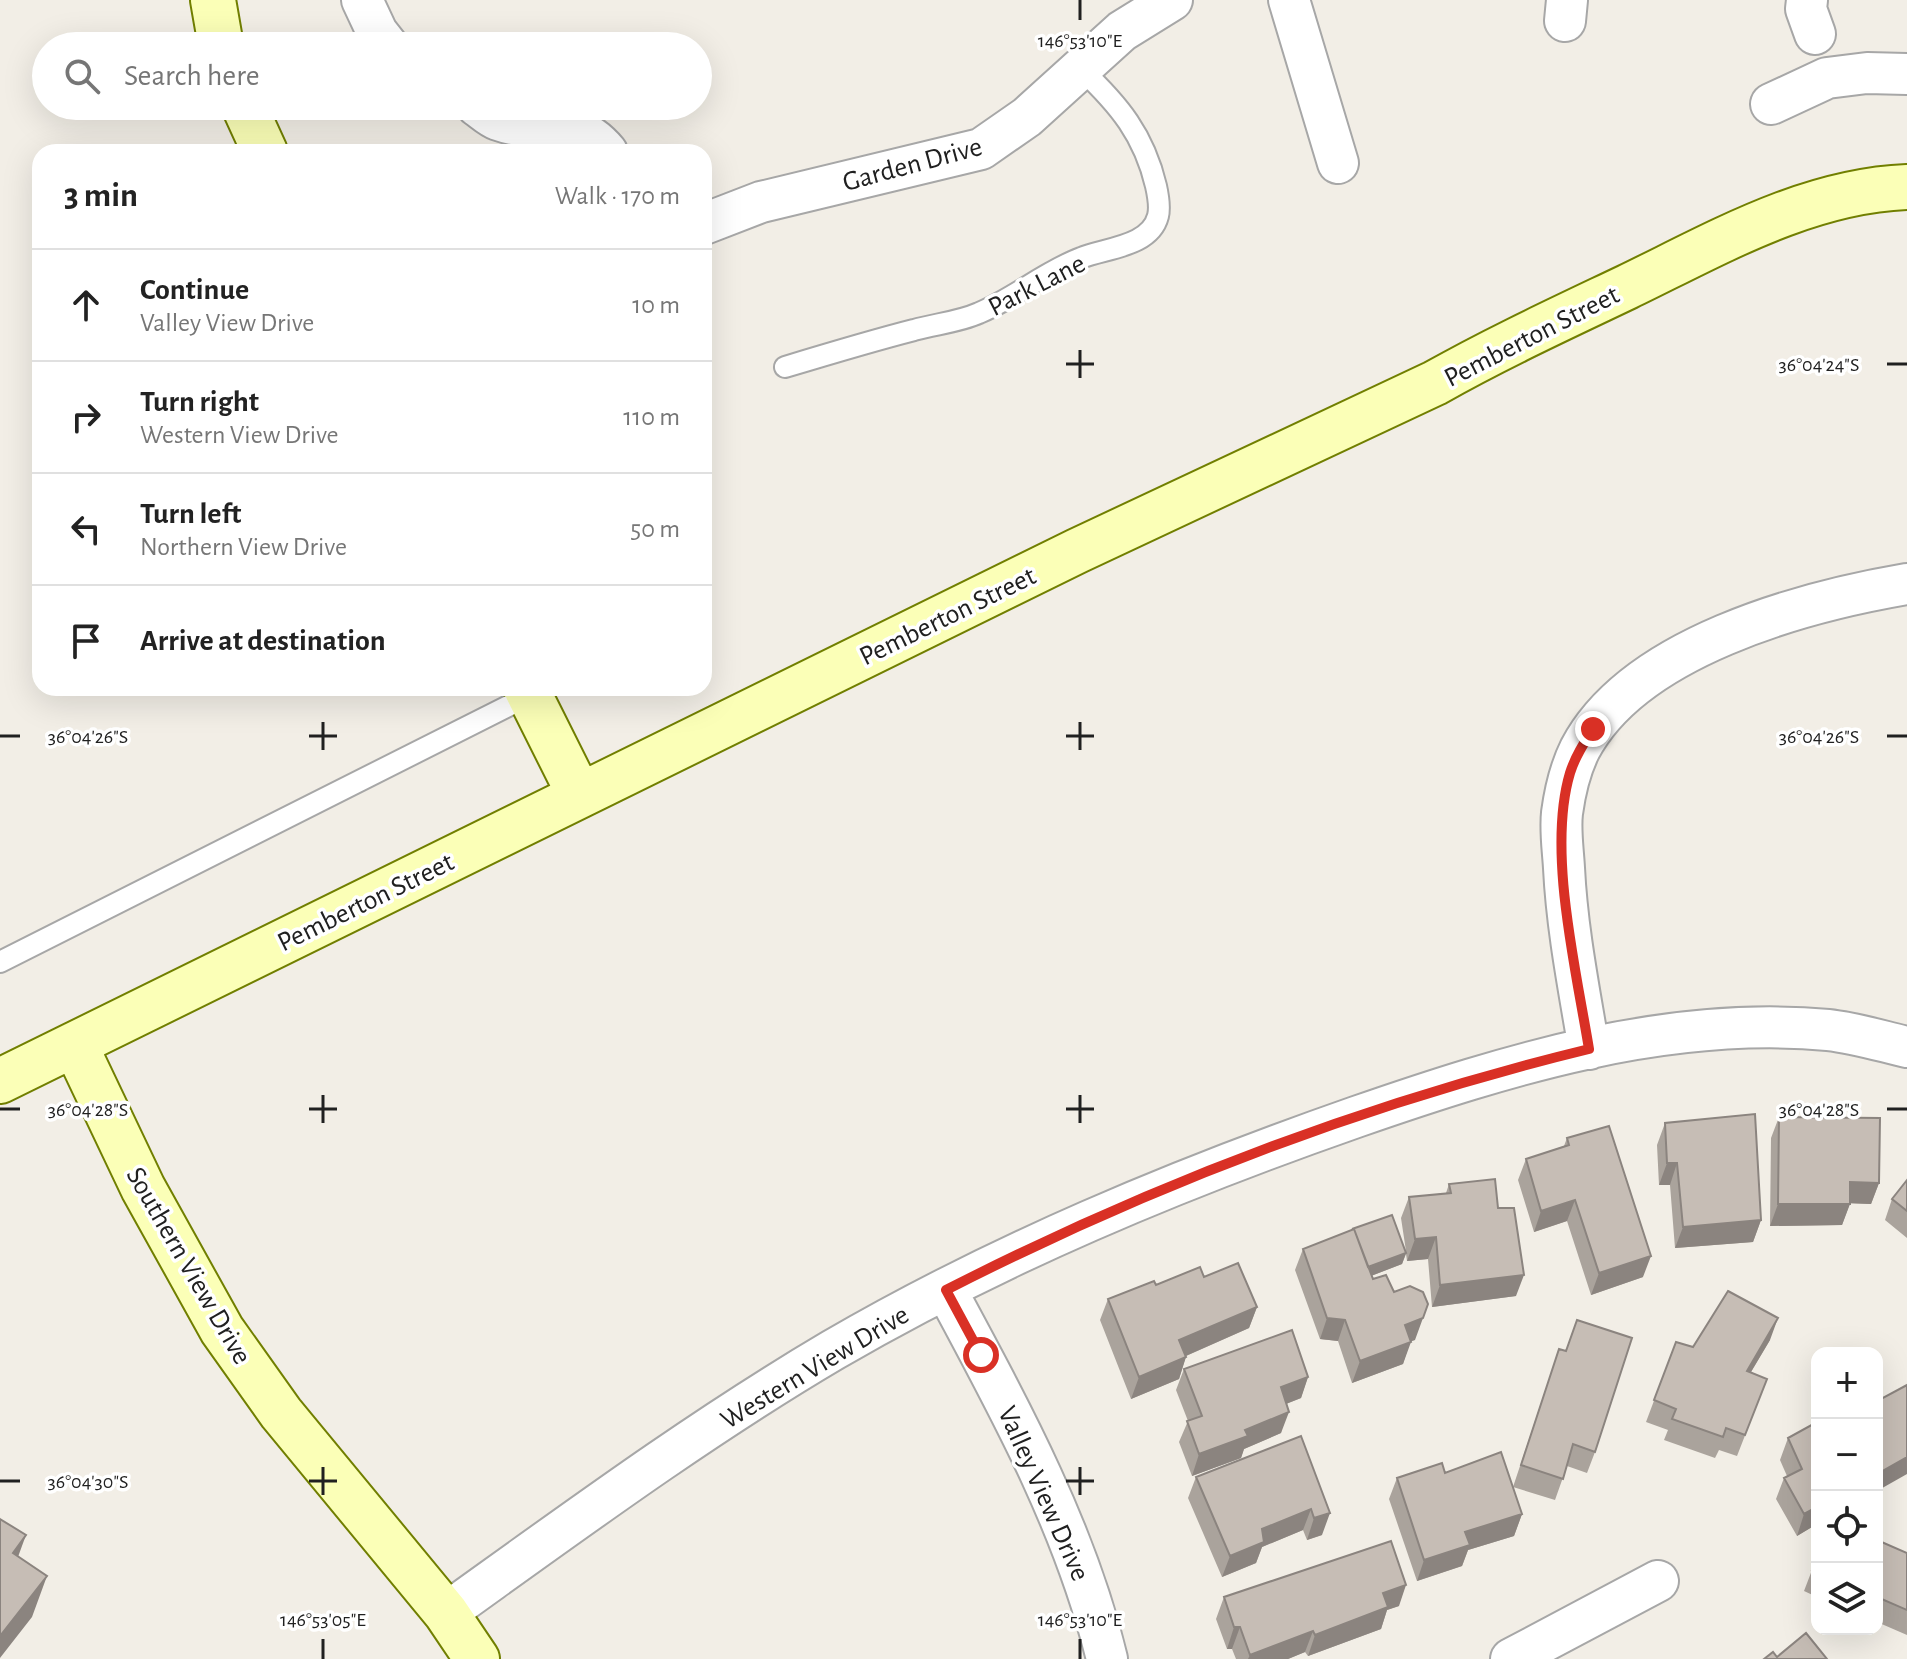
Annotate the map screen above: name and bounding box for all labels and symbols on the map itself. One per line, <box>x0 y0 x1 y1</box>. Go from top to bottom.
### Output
text: 146°53'10"E <box>1038 31 1123 51</box>
street label: Garden Drive <box>840 133 985 197</box>
street label: Park Lane <box>984 250 1090 322</box>
street label: Pemberton Street <box>1440 281 1624 393</box>
text: 36°04'24"S <box>1779 355 1859 375</box>
street label: Pemberton Street <box>855 562 1040 671</box>
route end <box>1575 711 1611 747</box>
text: 36°04'26"S <box>48 727 128 747</box>
text: 36°04'26"S <box>1779 727 1859 747</box>
street label: Pemberton Street <box>273 848 458 957</box>
text: 36°04'28"S <box>48 1100 128 1120</box>
text: 36°04'28"S <box>1779 1100 1859 1120</box>
street label: Southern View Drive <box>121 1163 256 1369</box>
street label: Western View Drive <box>716 1301 914 1435</box>
route start <box>963 1337 999 1373</box>
street label: Valley View Drive <box>992 1402 1094 1585</box>
text: 36°04'30"S <box>48 1472 128 1492</box>
text: 146°53'05"E <box>280 1610 366 1630</box>
text: 146°53'10"E <box>1038 1610 1123 1630</box>

